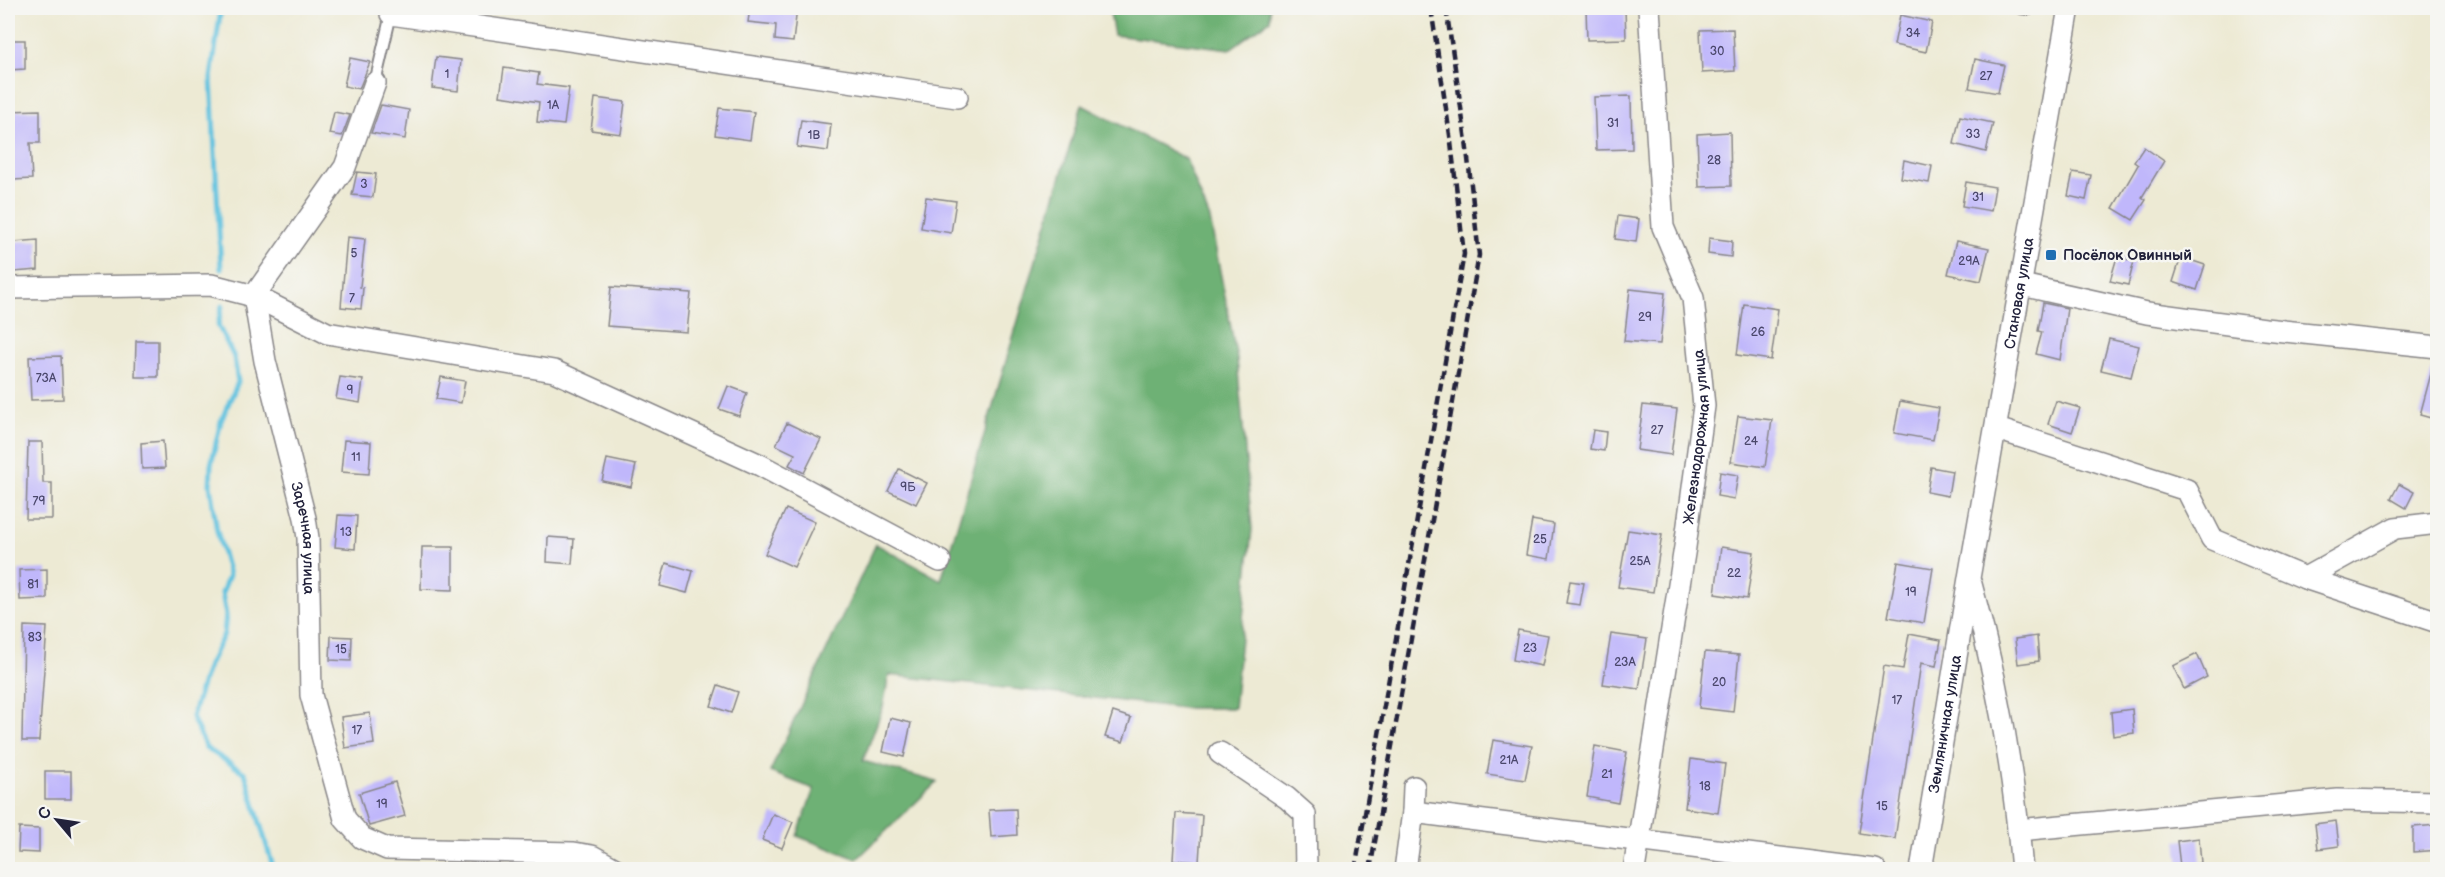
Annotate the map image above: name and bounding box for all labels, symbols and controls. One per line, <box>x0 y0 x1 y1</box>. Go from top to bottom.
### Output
house number: 34 <box>1906 26 1921 41</box>
house number: 30 <box>1710 44 1724 59</box>
house number: 1 <box>445 67 449 82</box>
house number: 27 <box>1980 69 1993 84</box>
house number: 1А <box>547 98 560 113</box>
house number: 31 <box>1607 116 1619 131</box>
house number: 33 <box>1966 127 1980 142</box>
house number: 1В <box>808 128 821 143</box>
house number: 28 <box>1707 153 1721 168</box>
house number: 3 <box>360 177 368 192</box>
house number: 31 <box>1972 190 1984 205</box>
street label: Становая улица <box>2000 236 2039 351</box>
house number: 5 <box>351 246 358 261</box>
place label: Посёлок Овинный <box>2063 246 2192 265</box>
marker: Посёлок Овинный <box>2044 248 2058 262</box>
house number: 29А <box>1958 254 1980 269</box>
house number: 7 <box>349 291 355 306</box>
house number: 29 <box>1638 310 1652 325</box>
house number: 26 <box>1751 325 1765 340</box>
street label: Железнодорожная улица <box>1679 348 1714 526</box>
house number: 73А <box>36 371 57 386</box>
house number: 9 <box>347 383 354 398</box>
house number: 27 <box>1651 423 1664 438</box>
house number: 24 <box>1744 434 1759 449</box>
house number: 11 <box>351 450 361 465</box>
street label: Заречная улица <box>286 480 318 595</box>
house number: 9Б <box>900 480 916 495</box>
house number: 79 <box>33 494 45 509</box>
house number: 13 <box>340 525 352 540</box>
house number: 25 <box>1533 532 1547 547</box>
house number: 25А <box>1629 554 1651 569</box>
house number: 22 <box>1727 566 1741 581</box>
house number: 81 <box>27 577 39 592</box>
house number: 19 <box>1905 585 1917 600</box>
house number: 83 <box>28 630 42 645</box>
house number: 23 <box>1523 641 1537 656</box>
house number: 15 <box>335 642 347 657</box>
street label: Земляничная улица <box>1925 653 1966 795</box>
house number: 23А <box>1614 655 1636 670</box>
house number: 20 <box>1712 675 1726 690</box>
house number: 17 <box>1892 693 1902 708</box>
house number: 17 <box>352 723 362 738</box>
house number: 21А <box>1500 753 1519 768</box>
house number: 21 <box>1601 767 1613 782</box>
house number: 18 <box>1699 779 1711 794</box>
north arrow <box>27 790 87 850</box>
house number: 19 <box>376 797 388 812</box>
house number: 15 <box>1876 799 1888 814</box>
text: С <box>34 804 56 823</box>

